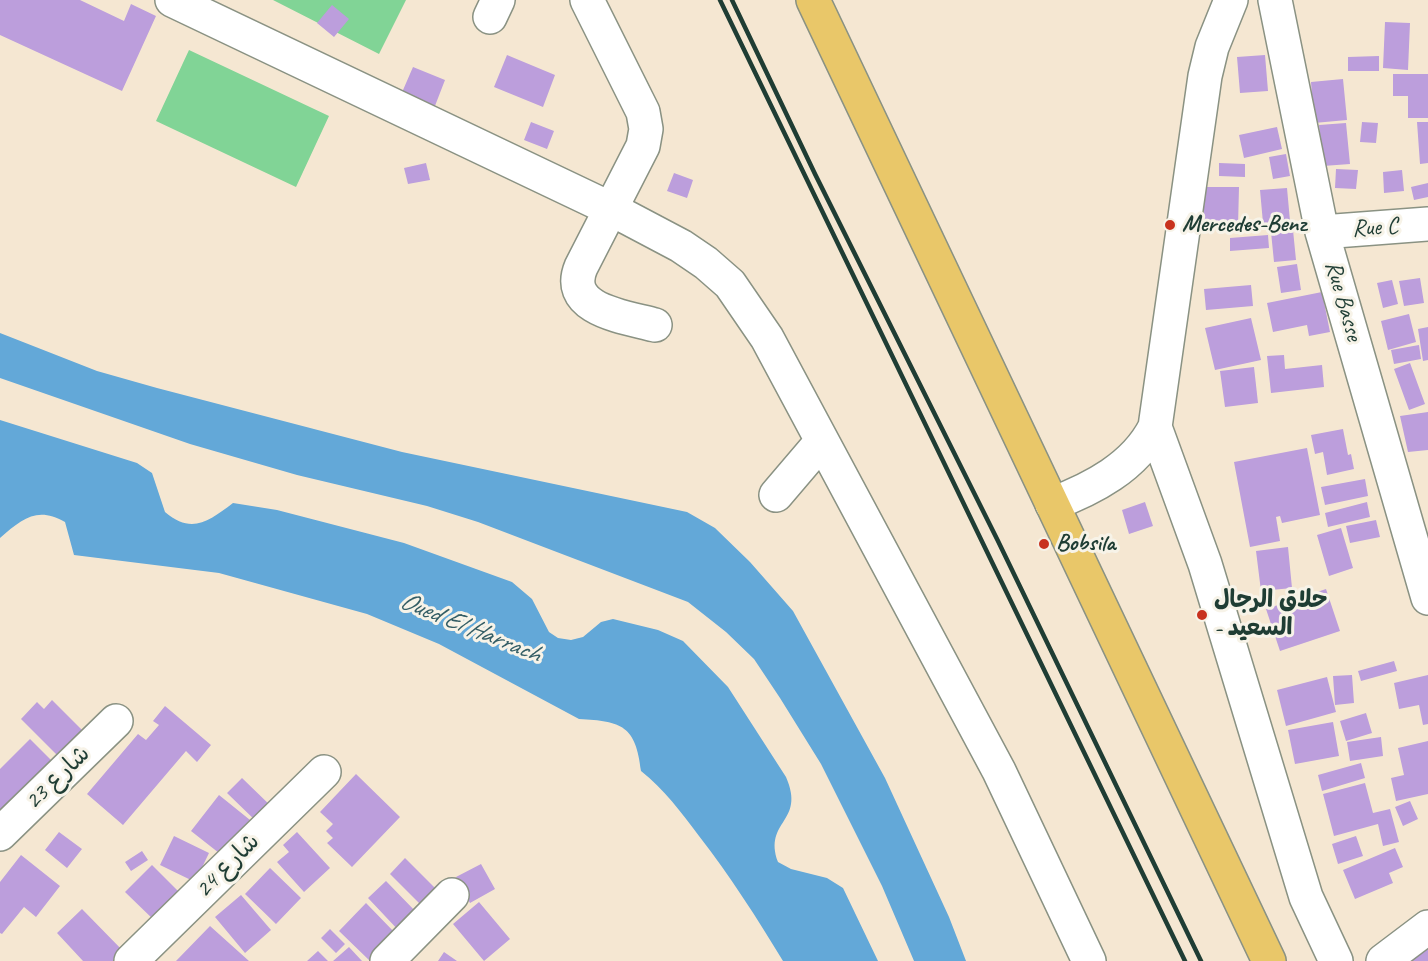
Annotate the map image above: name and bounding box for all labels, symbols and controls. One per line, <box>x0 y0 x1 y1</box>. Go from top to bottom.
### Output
place label: Mercedes-Benz <box>1182 211 1306 239</box>
street label: Rue C <box>1351 212 1399 244</box>
marker: Mercedes-Benz <box>1163 218 1177 232</box>
street label: Rue Basse <box>1318 258 1368 344</box>
place label: Bobsila <box>1056 530 1115 558</box>
marker: Bobsila <box>1037 537 1051 551</box>
water label: Oued El Harrach <box>395 586 545 670</box>
place label: حلاق الرجال - السعيد <box>1214 587 1328 643</box>
marker: حلاق الرجال - السعيد <box>1195 608 1209 622</box>
street label: شارع 23 <box>19 740 97 816</box>
street label: شارع 24 <box>190 828 266 904</box>

